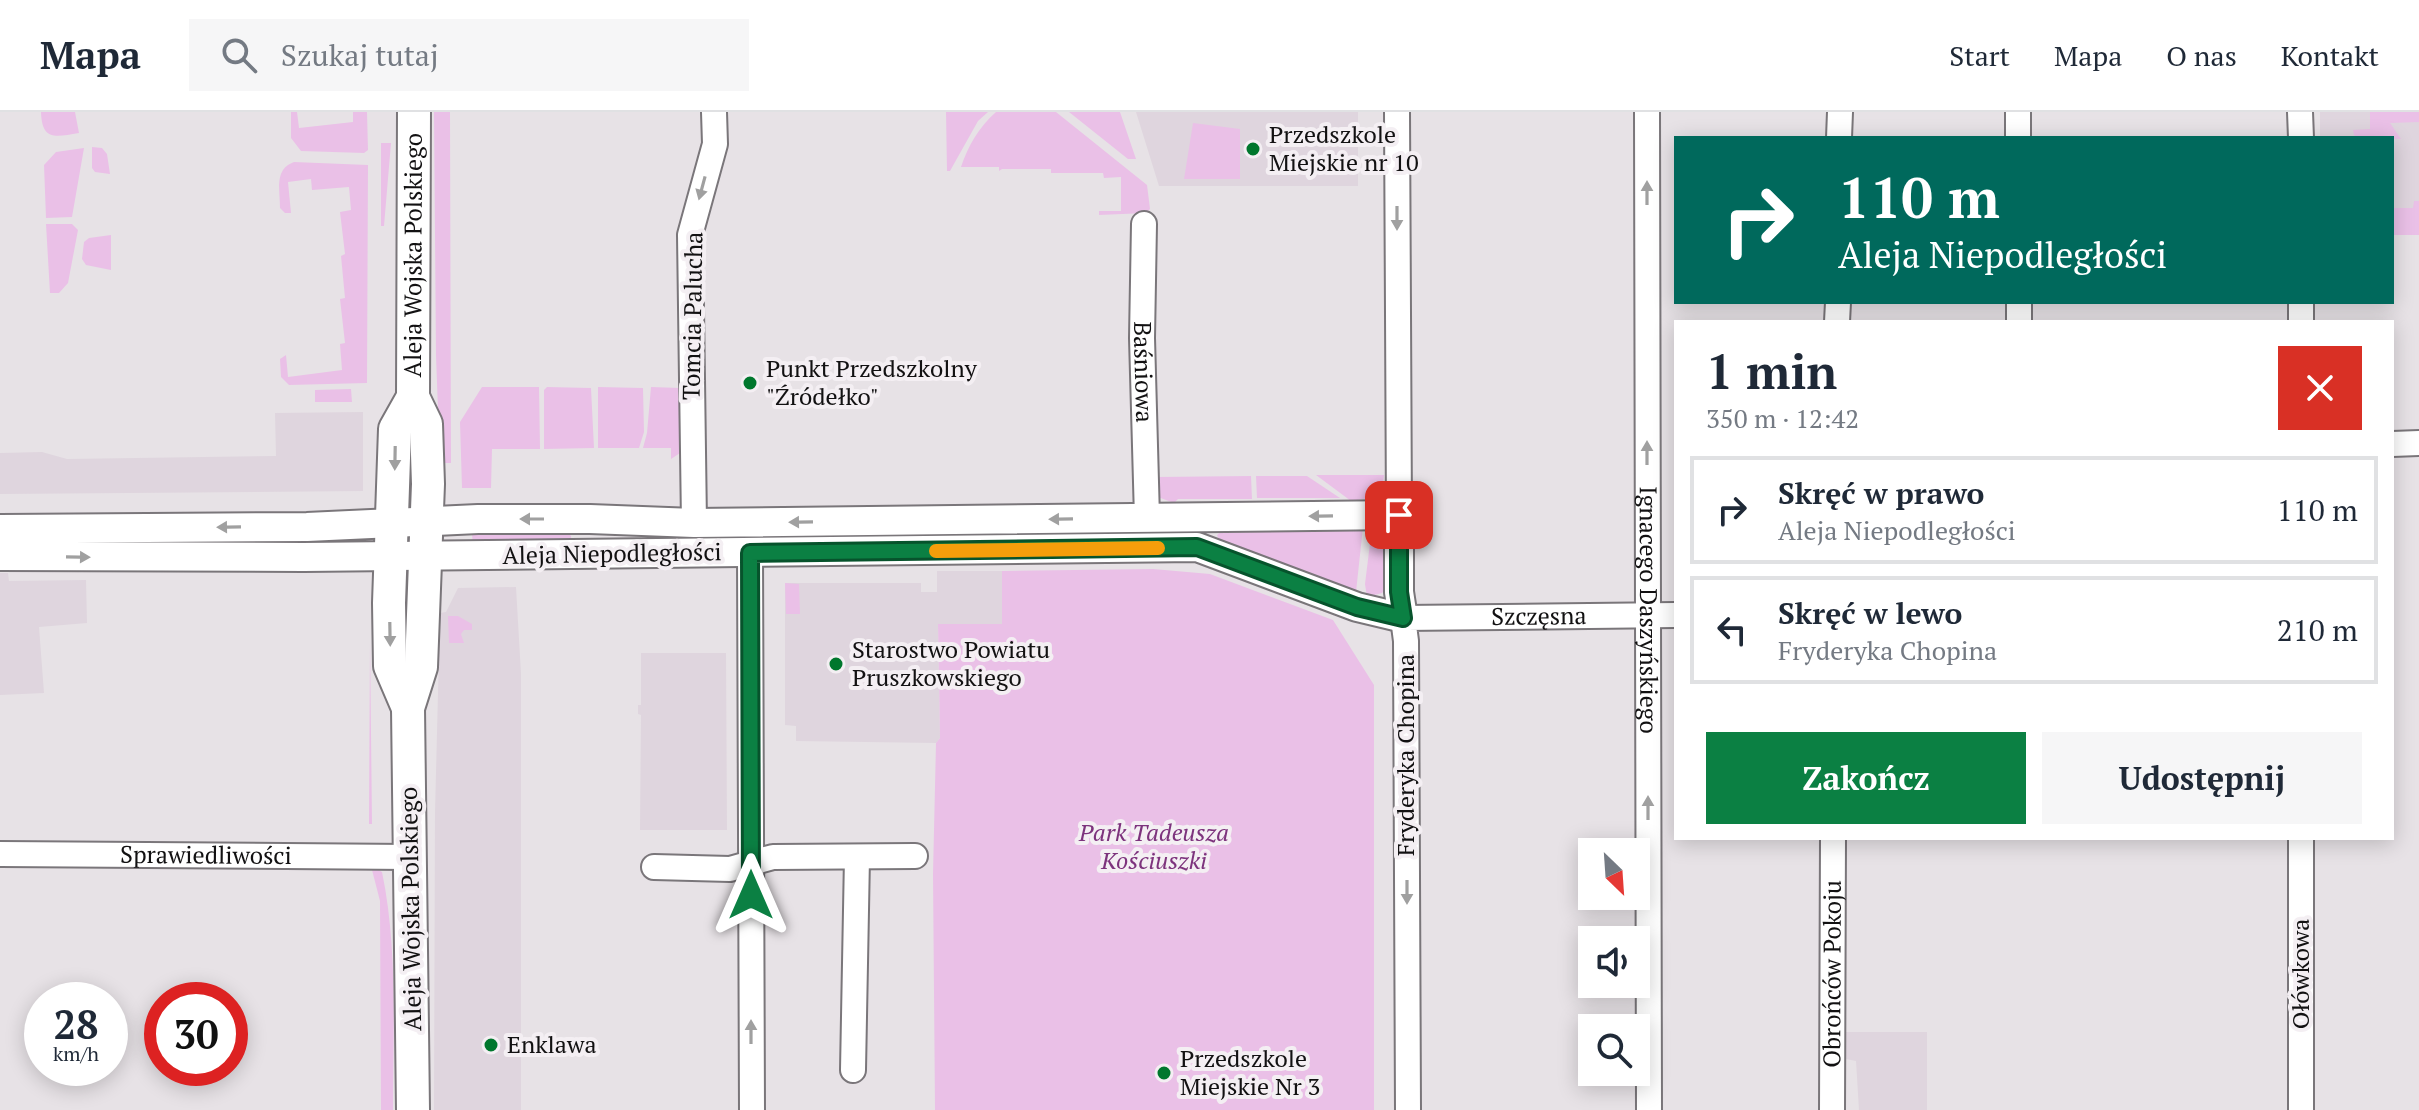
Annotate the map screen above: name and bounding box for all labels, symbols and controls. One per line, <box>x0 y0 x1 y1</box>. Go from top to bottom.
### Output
search box <box>189 19 749 91</box>
text: Mapa <box>40 30 141 80</box>
icon: search <box>217 33 261 77</box>
text: Szukaj tutaj <box>281 35 439 75</box>
text: Start <box>1949 37 2010 74</box>
text: Mapa <box>2054 37 2122 74</box>
text: O nas <box>2166 37 2237 74</box>
text: Kontakt <box>2281 37 2379 74</box>
place label: Przedszkole Miejskie nr 10 <box>1269 118 1419 178</box>
street label: Aleja Wojska Polskiego <box>396 133 429 378</box>
marker: Przedszkole Miejskie nr 10 <box>1244 140 1262 158</box>
text: 110 m <box>1838 160 2000 234</box>
icon: right <box>1706 168 1810 272</box>
one-way arrow <box>696 176 708 201</box>
one-way arrow <box>1641 180 1653 205</box>
one-way arrow <box>1391 206 1403 231</box>
street label: Tomcia Palucha <box>675 231 709 400</box>
text: Aleja Niepodległości <box>1838 231 2167 278</box>
street label: Baśniowa <box>1127 321 1161 423</box>
text: 1 min <box>1706 339 1837 403</box>
button: close <box>2278 346 2362 430</box>
place label: Punkt Przedszkolny "Źródełko" <box>766 352 978 412</box>
marker: Punkt Przedszkolny "Źródełko" <box>741 374 759 392</box>
text: 350 m · 12:42 <box>1706 401 1859 435</box>
one-way arrow <box>1641 440 1653 465</box>
one-way arrow <box>388 446 401 471</box>
text: Skręć w prawo <box>1778 473 1984 513</box>
pin <box>1365 481 1433 549</box>
street label: Ignacego Daszyńskiego <box>1633 486 1665 734</box>
icon: right <box>1710 488 1754 532</box>
text: 110 m <box>2277 490 2358 530</box>
icon: arrive <box>1377 493 1421 537</box>
one-way arrow <box>1308 510 1333 522</box>
one-way arrow <box>519 513 544 525</box>
one-way arrow <box>1048 513 1073 525</box>
text: Aleja Niepodległości <box>1778 513 2016 547</box>
one-way arrow <box>788 516 813 528</box>
one-way arrow <box>216 521 241 533</box>
street label: Aleja Niepodległości <box>502 535 722 571</box>
one-way arrow <box>66 551 91 563</box>
text: Skręć w lewo <box>1778 593 1962 633</box>
street label: Szczęsna <box>1491 599 1587 632</box>
icon: left <box>1710 608 1754 652</box>
text: 210 m <box>2277 610 2358 650</box>
one-way arrow <box>384 622 396 647</box>
place label: Starostwo Powiatu Pruszkowskiego <box>852 633 1050 693</box>
text: Fryderyka Chopina <box>1778 633 1997 667</box>
street label: Fryderyka Chopina <box>1389 654 1421 856</box>
marker: Starostwo Powiatu Pruszkowskiego <box>827 655 845 673</box>
button: Zakończ <box>1706 732 2026 824</box>
button: Udostępnij <box>2042 732 2362 824</box>
street label: Aleja Wojska Polskiego <box>392 787 428 1031</box>
one-way arrow <box>1642 795 1654 820</box>
park label: Park Tadeusza Kościuszki <box>1078 816 1229 876</box>
street label: Sprawiedliwości <box>120 838 292 871</box>
north arrow <box>1578 838 1650 910</box>
map controls <box>1578 838 1650 1086</box>
position arrow <box>709 853 793 937</box>
one-way arrow <box>1401 880 1413 905</box>
street label: Obrońców Pokoju <box>1815 880 1848 1068</box>
street label: Ołówkowa <box>2284 919 2316 1029</box>
button: sound <box>1578 926 1650 998</box>
speed limit sign: 30 <box>144 982 248 1086</box>
text: 28 <box>53 997 99 1050</box>
button: search <box>1578 1014 1650 1086</box>
one-way arrow <box>745 1019 757 1044</box>
place label: Enklawa <box>507 1028 597 1060</box>
marker: Enklawa <box>482 1036 500 1054</box>
text: km/h <box>53 1040 99 1067</box>
place label: Przedszkole Miejskie Nr 3 <box>1180 1042 1320 1102</box>
marker: Przedszkole Miejskie Nr 3 <box>1155 1064 1173 1082</box>

